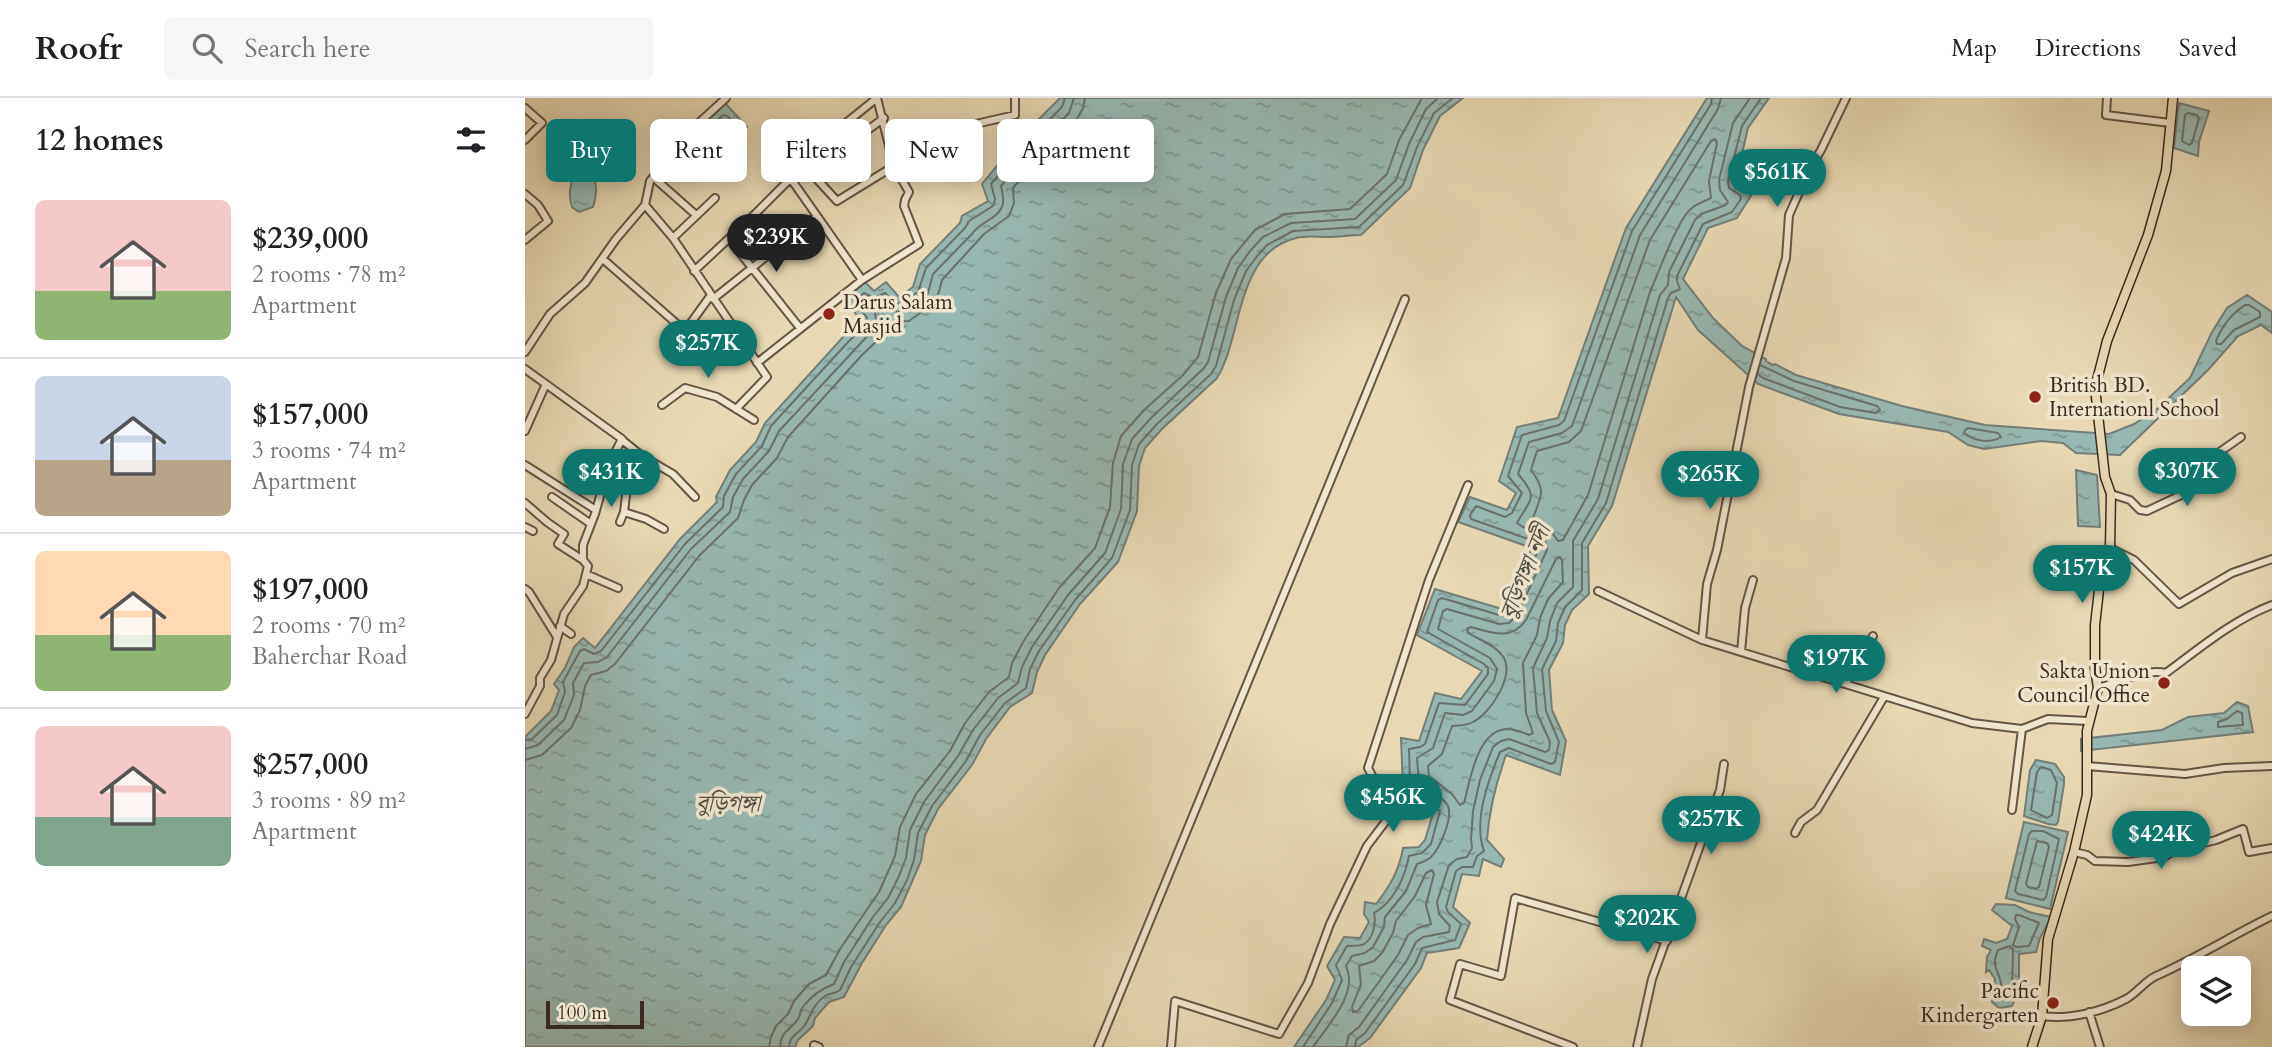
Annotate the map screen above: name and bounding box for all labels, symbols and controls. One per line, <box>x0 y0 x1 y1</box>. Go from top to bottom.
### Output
search box <box>164 17 654 80</box>
text: Roofr <box>35 26 122 71</box>
icon: search <box>188 29 226 67</box>
text: Search here <box>244 31 370 66</box>
text: Map <box>1951 32 1997 65</box>
text: Directions <box>2035 32 2141 65</box>
text: Saved <box>2179 32 2237 65</box>
chip: Buy <box>546 119 636 182</box>
chip: Rent <box>650 119 747 182</box>
chip: Filters <box>761 119 871 182</box>
chip: New <box>885 119 983 182</box>
chip: Apartment <box>997 119 1154 182</box>
text: 12 homes <box>35 120 164 161</box>
icon: filters <box>452 121 490 159</box>
pin: $561K <box>1728 150 1826 209</box>
text: $561K <box>1744 156 1810 187</box>
pin: $239K <box>727 214 825 274</box>
text: $239,000 <box>252 218 368 259</box>
text: $239K <box>743 221 809 252</box>
icon: home <box>91 228 175 312</box>
text: 2 rooms · 78 m² <box>252 259 405 290</box>
place label: Darus Salam Masjid <box>843 288 953 341</box>
text: Apartment <box>252 290 356 321</box>
marker: Darus Salam Masjid <box>821 306 837 322</box>
pin: $257K <box>659 320 757 380</box>
text: $257K <box>675 327 741 358</box>
place label: British BD. Internationl School <box>2049 371 2219 424</box>
marker: British BD. Internationl School <box>2027 389 2043 405</box>
text: $157,000 <box>252 394 368 435</box>
icon: home <box>91 404 175 488</box>
text: 3 rooms · 74 m² <box>252 435 405 466</box>
pin: $307K <box>2138 448 2236 508</box>
pin: $431K <box>562 450 660 509</box>
pin: $265K <box>1661 452 1759 511</box>
text: $307K <box>2154 455 2220 486</box>
text: $431K <box>578 456 644 487</box>
text: $265K <box>1677 458 1743 489</box>
text: Apartment <box>252 466 356 497</box>
water label: বুড়িগঙ্গা নদী <box>1492 518 1559 623</box>
pin: $157K <box>2033 546 2131 605</box>
text: $157K <box>2049 552 2115 583</box>
text: $197,000 <box>252 569 368 610</box>
icon: home <box>91 579 175 663</box>
text: 2 rooms · 70 m² <box>252 610 405 641</box>
pin: $197K <box>1787 636 1885 695</box>
text: Baherchar Road <box>252 641 407 672</box>
text: $197K <box>1803 642 1869 673</box>
place label: Sakta Union Council Office <box>2017 657 2150 710</box>
marker: Sakta Union Council Office <box>2156 675 2172 691</box>
text: $257,000 <box>252 744 368 785</box>
icon: home <box>91 754 175 838</box>
pin: $456K <box>1344 774 1442 834</box>
text: $456K <box>1360 781 1426 812</box>
text: 3 rooms · 89 m² <box>252 785 405 816</box>
water label: বুড়িগঙ্গা <box>696 788 762 819</box>
pin: $257K <box>1662 796 1760 856</box>
text: $257K <box>1678 803 1744 834</box>
pin: $424K <box>2112 812 2210 871</box>
text: Apartment <box>252 816 356 847</box>
text: $424K <box>2128 818 2194 849</box>
pin: $202K <box>1598 896 1696 955</box>
text: $202K <box>1614 902 1680 933</box>
map controls <box>2181 956 2251 1026</box>
button: layers <box>2181 956 2251 1026</box>
place label: Pacific Kindergarten <box>1921 977 2039 1030</box>
marker: Pacific Kindergarten <box>2045 995 2061 1011</box>
scale bar <box>546 998 644 1030</box>
text: 100 m <box>557 1000 607 1026</box>

